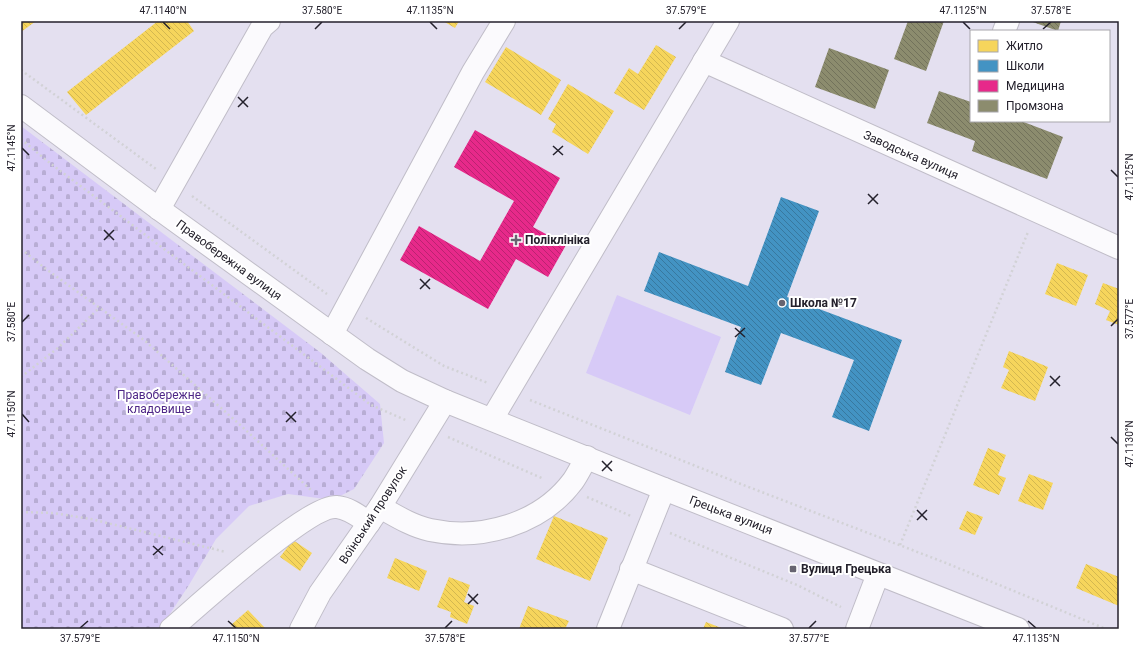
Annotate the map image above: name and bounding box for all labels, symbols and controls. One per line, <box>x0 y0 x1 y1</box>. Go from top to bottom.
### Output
text: 47.1140°N <box>139 5 187 16</box>
text: 37.580°E <box>302 5 342 16</box>
text: 47.1135°N <box>406 5 454 16</box>
text: 37.579°E <box>666 5 706 16</box>
text: 47.1125°N <box>939 5 987 16</box>
text: 37.578°E <box>1031 5 1071 16</box>
legend <box>970 30 1110 122</box>
text: Житло <box>1006 39 1043 53</box>
text: Школи <box>1006 59 1044 73</box>
text: Медицина <box>1006 79 1065 93</box>
text: Промзона <box>1006 99 1063 113</box>
text: 47.1145°N <box>6 124 17 172</box>
street label: Заводська вулиця <box>861 128 961 182</box>
text: 47.1125°N <box>1124 153 1135 201</box>
street label: Правобережна вулиця <box>173 217 285 303</box>
place label: Поліклініка <box>525 233 591 247</box>
marker: Поліклініка <box>510 234 522 246</box>
place label: Школа №17 <box>790 296 857 310</box>
marker: Школа №17 <box>777 298 787 308</box>
text: 37.577°E <box>1124 299 1135 339</box>
text: 37.580°E <box>6 302 17 342</box>
park label: Правобережне кладовище <box>117 388 201 416</box>
text: 47.1150°N <box>6 390 17 438</box>
text: 47.1130°N <box>1124 420 1135 468</box>
street label: Воїнський провулок <box>336 463 410 566</box>
street label: Грецька вулиця <box>687 493 775 537</box>
place label: Вулиця Грецька <box>801 562 892 576</box>
marker: Вулиця Грецька <box>788 564 798 574</box>
text: 37.579°E <box>60 633 100 644</box>
text: 47.1150°N <box>212 633 260 644</box>
text: 37.578°E <box>425 633 465 644</box>
text: 37.577°E <box>789 633 829 644</box>
text: 47.1135°N <box>1012 633 1060 644</box>

